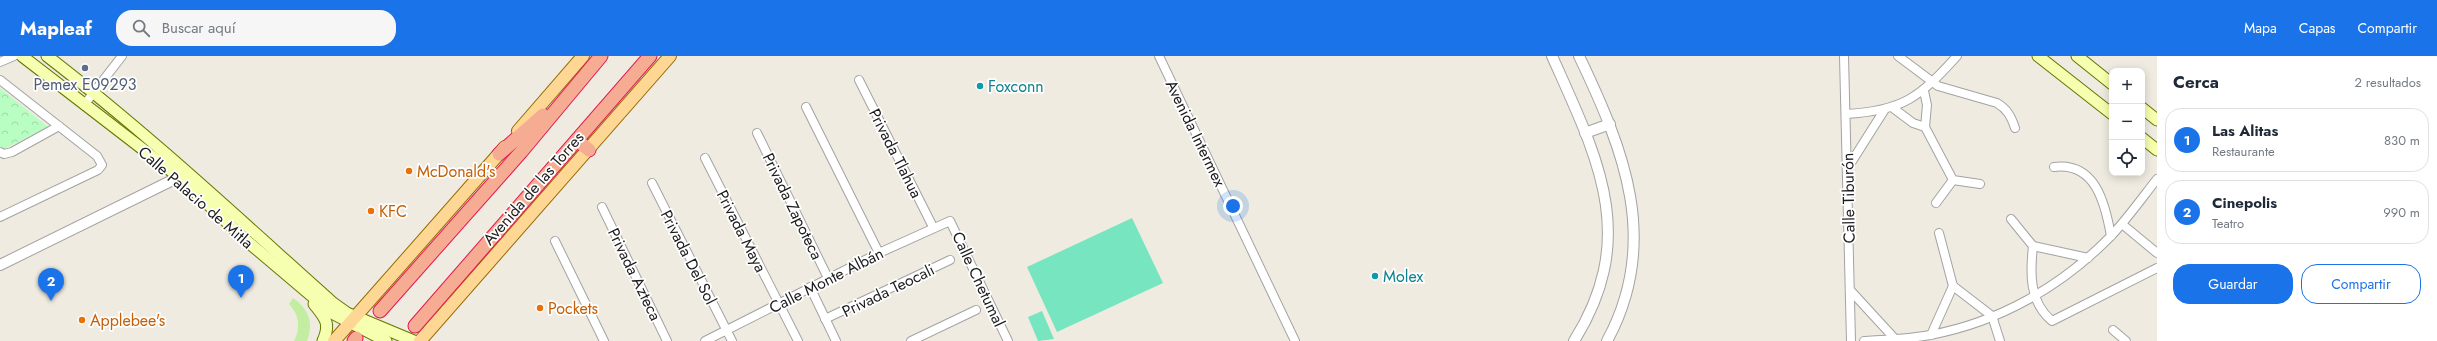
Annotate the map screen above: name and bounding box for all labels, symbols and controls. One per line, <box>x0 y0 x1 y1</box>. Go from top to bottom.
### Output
search box <box>116 10 396 46</box>
text: Mapleaf <box>20 15 92 42</box>
icon: search <box>130 17 152 39</box>
text: Buscar aquí <box>162 17 236 39</box>
text: Mapa <box>2244 18 2277 38</box>
text: Capas <box>2299 18 2336 38</box>
text: Compartir <box>2358 18 2417 38</box>
marker: Pemex E09293 <box>80 63 90 73</box>
map controls <box>2109 68 2145 176</box>
button: + <box>2109 68 2145 104</box>
text: Cerca <box>2173 70 2219 94</box>
place label: Pemex E09293 <box>33 73 137 96</box>
text: 2 resultados <box>2355 73 2421 92</box>
place label: Foxconn <box>988 75 1044 98</box>
street label: Avenida Intermex <box>1160 76 1231 191</box>
marker: Foxconn <box>975 81 985 91</box>
street label: Privada Tlahua <box>863 104 928 202</box>
button: − <box>2109 104 2145 140</box>
text: Las Alitas <box>2212 120 2278 142</box>
street label: Avenida de las Torres <box>478 127 589 250</box>
text: 1 <box>2184 131 2190 150</box>
text: 830 m <box>2384 131 2420 150</box>
button: locate <box>2109 140 2145 176</box>
street label: Calle Palacio de Mitla <box>133 141 258 254</box>
text: Restaurante <box>2212 142 2275 161</box>
street label: Privada Zapoteca <box>757 149 828 263</box>
street label: Calle Tiburón <box>1836 153 1861 243</box>
place label: McDonald's <box>417 160 496 183</box>
marker: McDonald's <box>404 166 414 176</box>
street label: Privada Maya <box>711 186 772 276</box>
text: Cinepolis <box>2212 192 2277 214</box>
your location <box>1223 196 1243 216</box>
place label: KFC <box>379 200 407 223</box>
text: 2 <box>2183 203 2191 222</box>
text: 990 m <box>2383 203 2420 222</box>
marker: KFC <box>366 206 376 216</box>
street label: Privada Del Sol <box>655 206 722 308</box>
text: Teatro <box>2212 214 2244 233</box>
street label: Privada Azteca <box>602 224 667 324</box>
street label: Calle Chetumal <box>946 228 1011 331</box>
street label: Calle Monte Albán <box>765 242 887 319</box>
street label: Privada Teocali <box>838 258 938 323</box>
button: Guardar <box>2173 264 2293 304</box>
button: Compartir <box>2301 264 2421 304</box>
pin: 1 <box>228 265 254 298</box>
place label: Molex <box>1383 265 1423 288</box>
pin: 2 <box>38 268 64 301</box>
marker: Molex <box>1370 271 1380 281</box>
place label: Pockets <box>548 297 598 320</box>
marker: Pockets <box>535 303 545 313</box>
place label: Applebee's <box>90 309 165 332</box>
marker: Applebee's <box>77 315 87 325</box>

